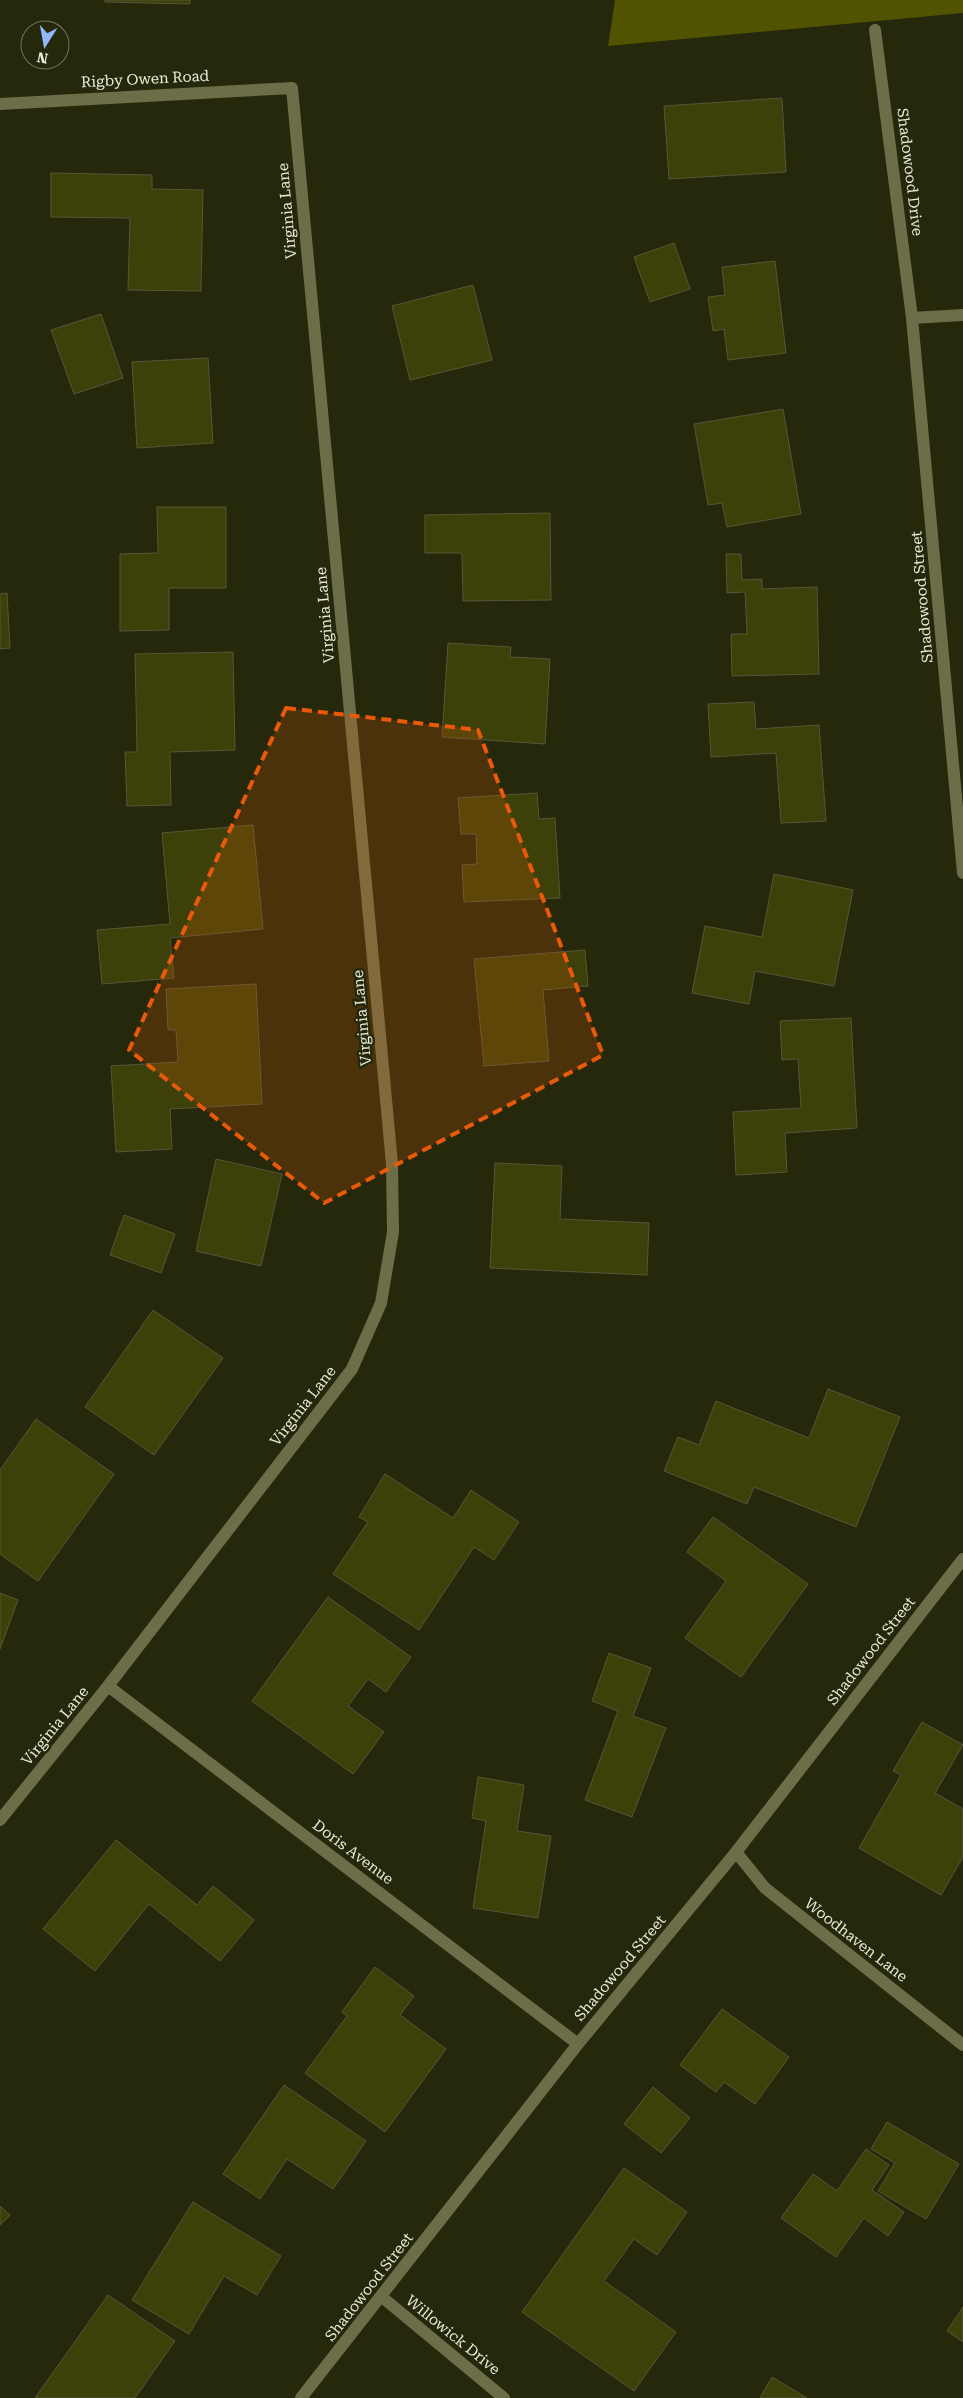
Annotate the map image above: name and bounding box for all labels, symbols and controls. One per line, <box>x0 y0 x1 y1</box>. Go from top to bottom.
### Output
north arrow <box>20 20 70 70</box>
text: N <box>35 49 49 67</box>
street label: Rigby Owen Road <box>80 67 210 91</box>
street label: Shadowood Drive <box>893 107 927 237</box>
street label: Virginia Lane <box>274 162 300 260</box>
street label: Shadowood Street <box>907 530 937 664</box>
street label: Virginia Lane <box>312 566 338 664</box>
street label: Virginia Lane <box>349 969 375 1067</box>
street label: Virginia Lane <box>266 1362 340 1450</box>
street label: Shadowood Street <box>823 1593 919 1709</box>
street label: Virginia Lane <box>18 1683 92 1769</box>
street label: Doris Avenue <box>309 1816 397 1888</box>
street label: Woodhaven Lane <box>801 1894 911 1986</box>
street label: Shadowood Street <box>571 1911 670 2025</box>
street label: Shadowood Street <box>321 2229 417 2345</box>
street label: Willowick Drive <box>402 2291 504 2379</box>

